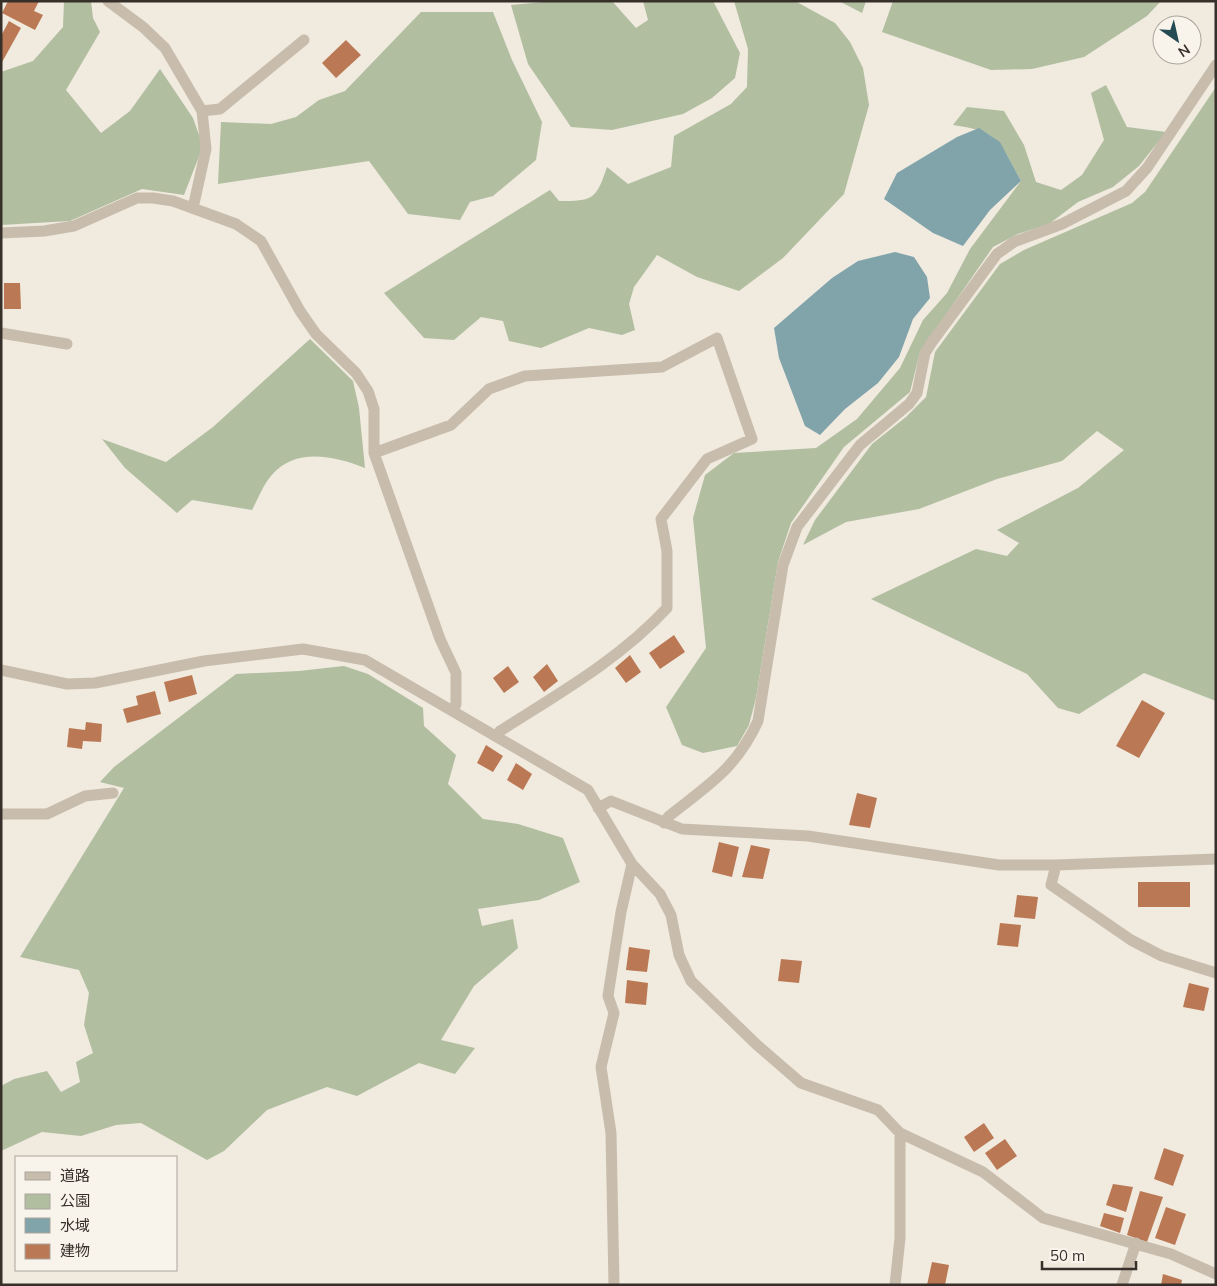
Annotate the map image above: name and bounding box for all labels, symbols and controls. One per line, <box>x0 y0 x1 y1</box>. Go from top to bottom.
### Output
north arrow <box>1152 15 1202 65</box>
text: N <box>1175 40 1194 61</box>
legend <box>15 1156 178 1271</box>
text: 道路 <box>60 1166 90 1185</box>
text: 公園 <box>60 1191 90 1210</box>
text: 水域 <box>60 1216 90 1235</box>
scale bar <box>1042 1238 1136 1270</box>
text: 建物 <box>60 1241 90 1260</box>
text: 50 m <box>1050 1246 1085 1265</box>

